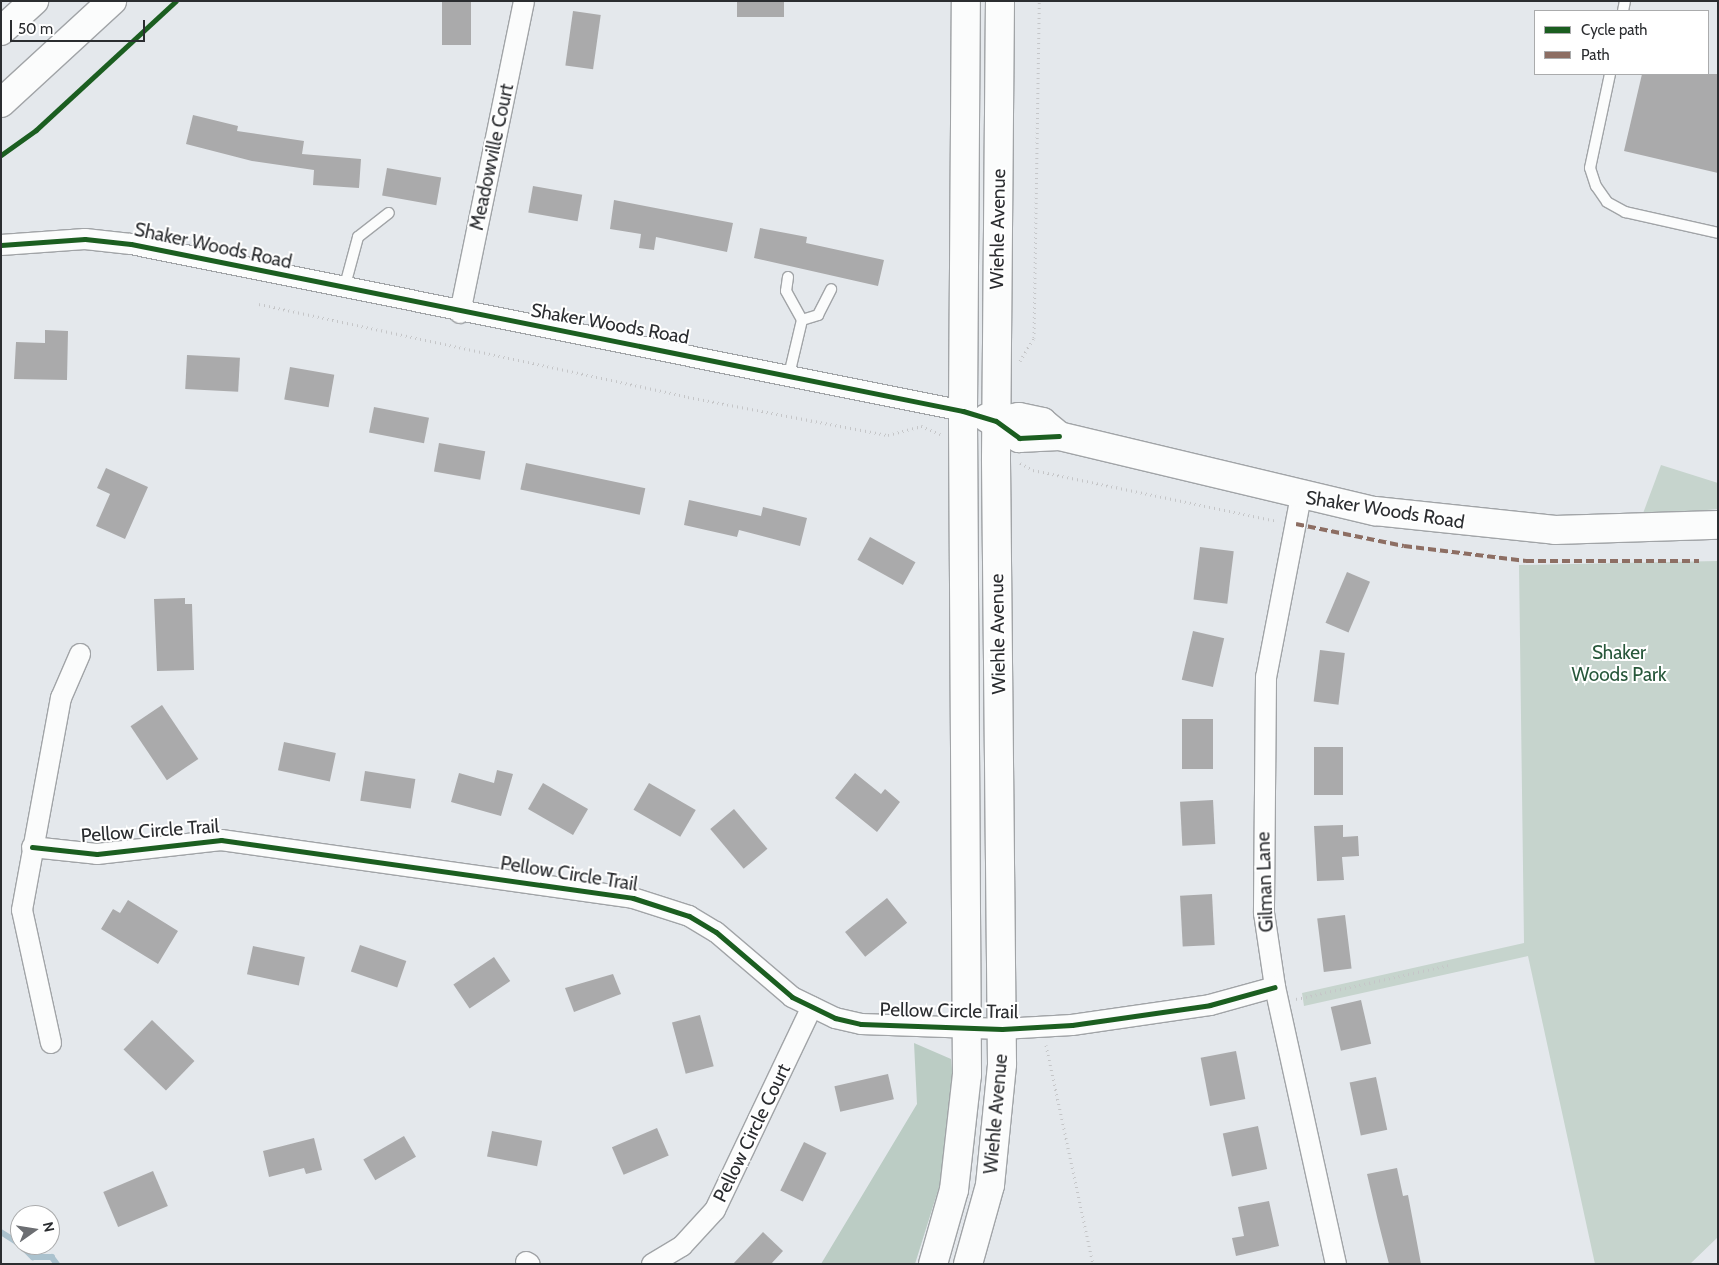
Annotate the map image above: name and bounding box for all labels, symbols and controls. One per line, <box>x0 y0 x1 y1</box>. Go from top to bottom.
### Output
scale bar <box>12 10 148 42</box>
legend <box>1534 10 1709 75</box>
text: 50 m <box>18 20 53 38</box>
text: Cycle path <box>1581 21 1647 39</box>
text: Path <box>1581 46 1610 64</box>
street label: Meadowville Court <box>465 82 519 232</box>
street label: Wiehle Avenue <box>986 169 1010 289</box>
street label: Shaker Woods Road <box>132 218 294 274</box>
street label: Shaker Woods Road <box>529 299 691 349</box>
street label: Shaker Woods Road <box>1304 486 1466 534</box>
street label: Wiehle Avenue <box>986 574 1010 694</box>
park label: Shaker Woods Park <box>1571 642 1667 686</box>
street label: Pellow Circle Trail <box>80 815 220 847</box>
street label: Gilman Lane <box>1252 831 1278 933</box>
street label: Pellow Circle Trail <box>499 852 639 896</box>
street label: Pellow Circle Trail <box>879 998 1019 1024</box>
street label: Wiehle Avenue <box>979 1053 1013 1175</box>
street label: Pellow Circle Court <box>709 1060 795 1206</box>
north arrow <box>10 1205 60 1255</box>
text: N <box>39 1220 59 1234</box>

